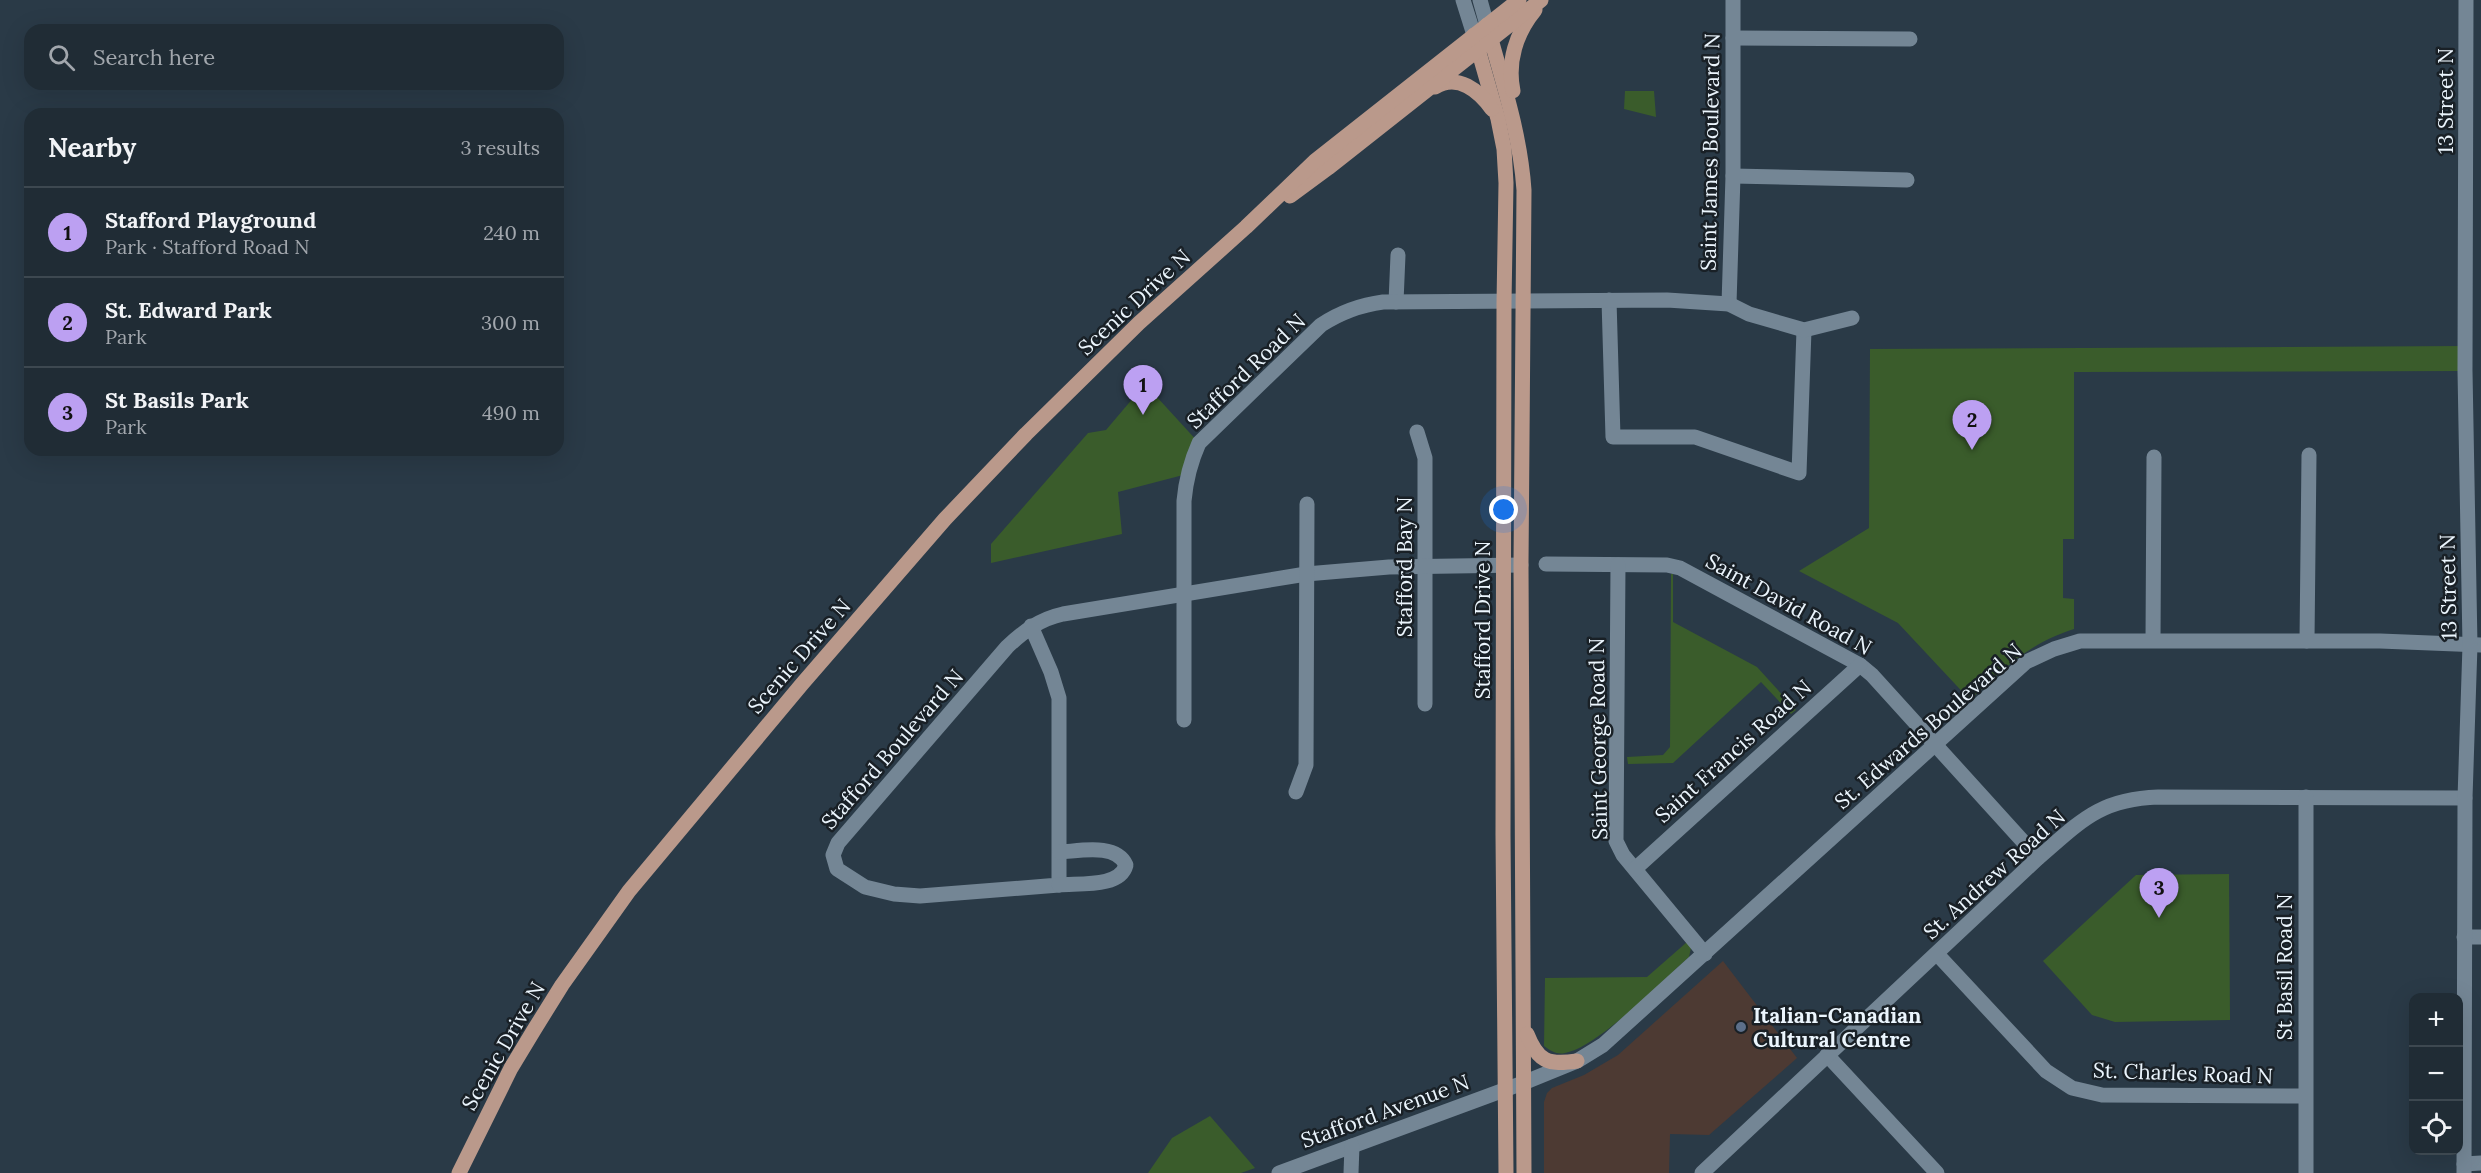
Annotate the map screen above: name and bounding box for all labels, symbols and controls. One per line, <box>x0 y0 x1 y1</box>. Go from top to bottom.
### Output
search box <box>24 24 564 90</box>
street label: Saint James Boulevard N <box>1694 33 1726 271</box>
icon: search <box>45 41 78 74</box>
text: Search here <box>93 43 215 71</box>
street label: 13 Street N <box>2432 48 2459 154</box>
text: Nearby <box>48 131 136 164</box>
text: 3 results <box>461 135 540 160</box>
text: Stafford Playground <box>105 206 316 234</box>
text: 1 <box>63 220 72 245</box>
text: 240 m <box>483 220 540 245</box>
text: Park · Stafford Road N <box>105 234 309 259</box>
street label: Scenic Drive N <box>1072 243 1196 361</box>
text: St. Edward Park <box>105 296 272 324</box>
street label: Stafford Road N <box>1181 308 1311 434</box>
text: 2 <box>62 310 73 335</box>
text: 300 m <box>481 310 540 335</box>
text: Park <box>105 324 147 349</box>
pin: 1 <box>1124 366 1162 415</box>
text: St Basils Park <box>105 386 249 414</box>
text: 3 <box>62 400 73 425</box>
text: 490 m <box>482 400 540 425</box>
pin: 2 <box>1952 400 1992 450</box>
text: Park <box>105 414 147 439</box>
your location <box>1489 495 1518 524</box>
street label: Stafford Bay N <box>1391 497 1418 637</box>
street label: 13 Street N <box>2434 534 2462 640</box>
street label: Stafford Drive N <box>1469 541 1496 699</box>
street label: Saint David Road N <box>1701 547 1877 661</box>
street label: Scenic Drive N <box>742 593 856 719</box>
street label: St. Edwards Boulevard N <box>1829 637 2027 815</box>
street label: Saint George Road N <box>1583 638 1613 840</box>
street label: Stafford Boulevard N <box>815 663 969 835</box>
street label: Saint Francis Road N <box>1649 674 1817 828</box>
street label: St. Andrew Road N <box>1917 803 2071 945</box>
pin: 3 <box>2140 868 2178 918</box>
street label: St Basil Road N <box>2271 894 2298 1040</box>
street label: Scenic Drive N <box>455 977 551 1115</box>
map controls <box>2409 993 2463 1155</box>
button: + <box>2409 993 2463 1047</box>
place label: Italian-Canadian Cultural Centre <box>1753 1002 1921 1053</box>
marker: Italian-Canadian Cultural Centre <box>1734 1020 1748 1034</box>
button: − <box>2409 1047 2463 1101</box>
street label: St. Charles Road N <box>2092 1056 2274 1090</box>
street label: Stafford Avenue N <box>1297 1068 1473 1154</box>
button: locate <box>2409 1101 2463 1155</box>

